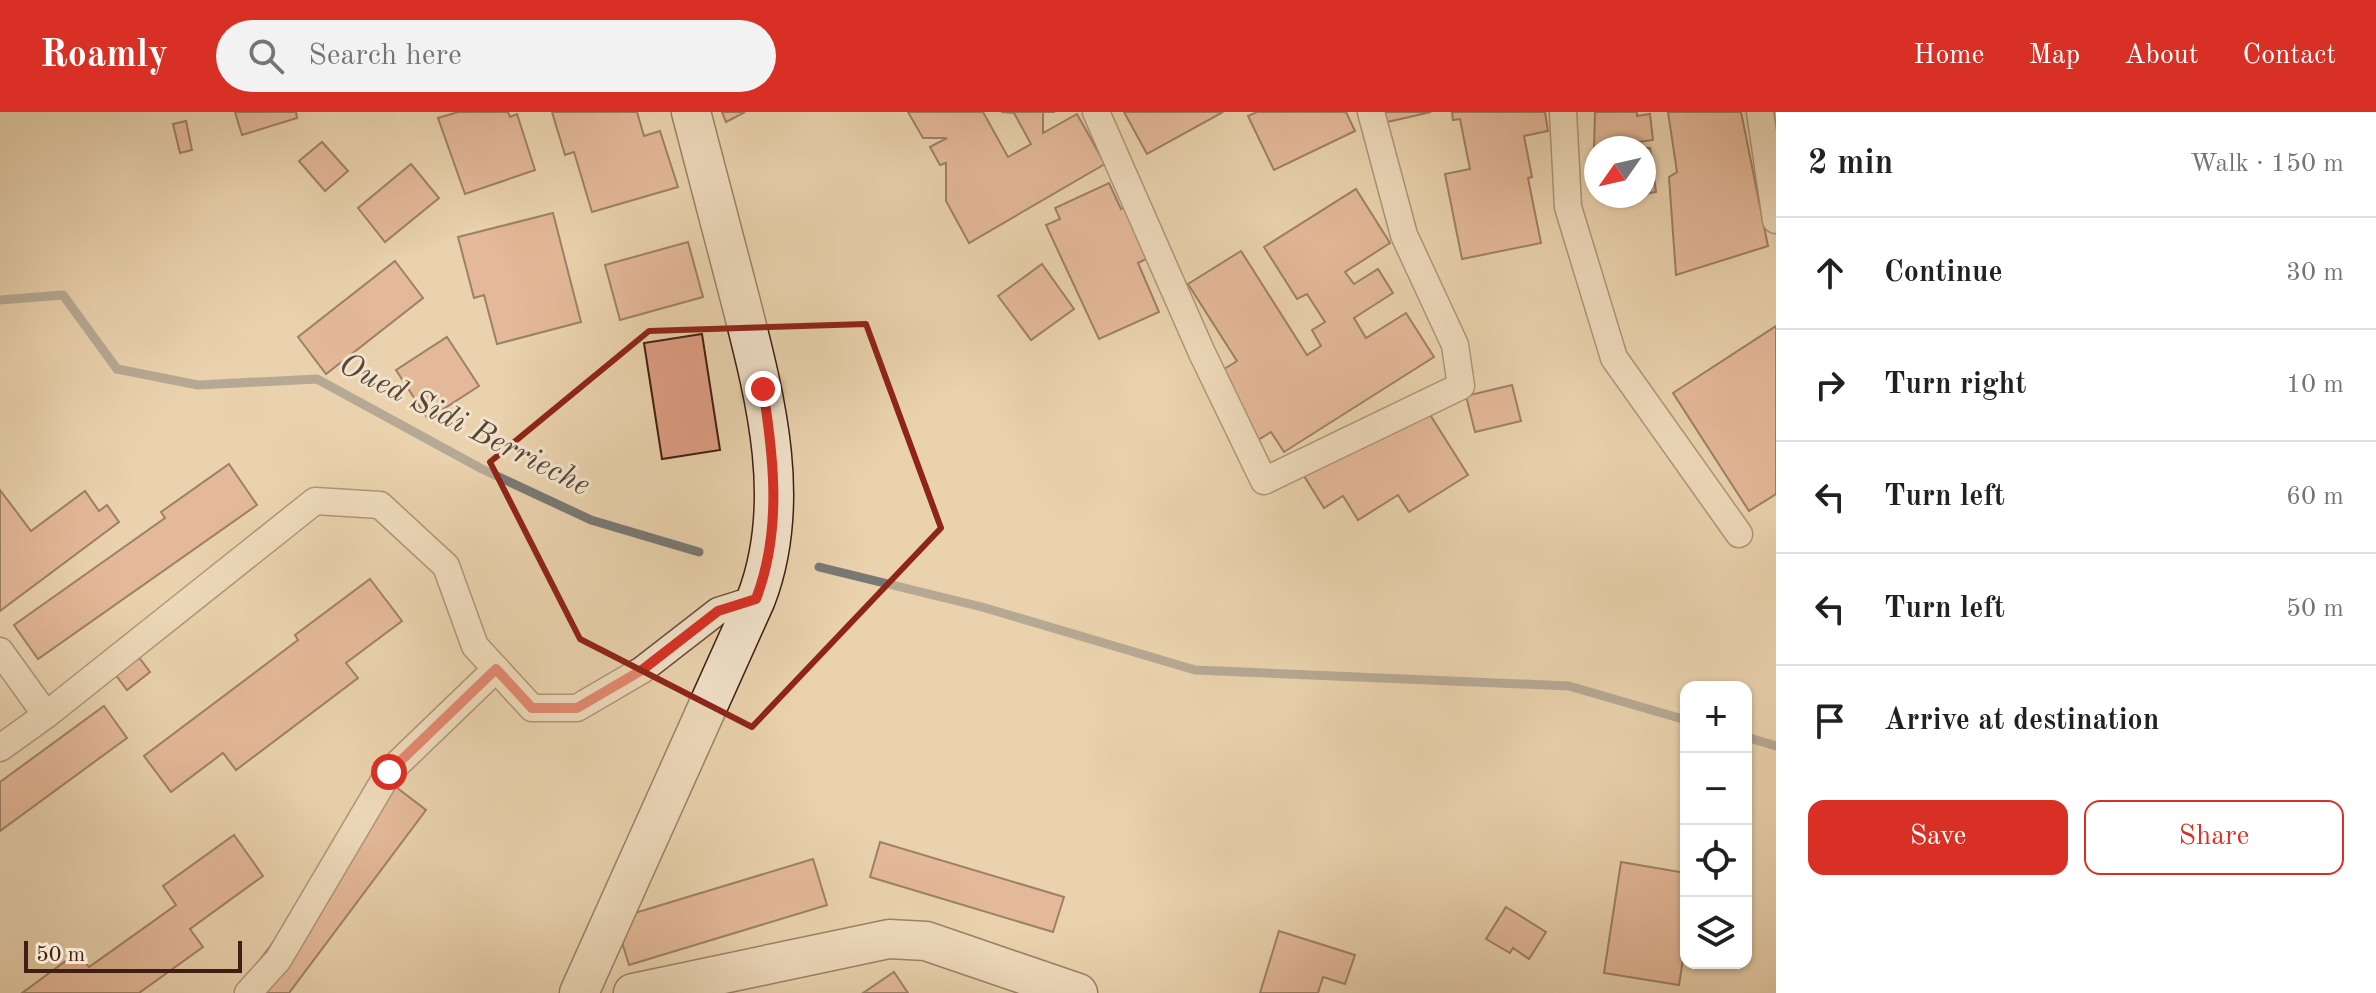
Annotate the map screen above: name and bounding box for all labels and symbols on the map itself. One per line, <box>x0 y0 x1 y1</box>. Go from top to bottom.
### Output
north arrow <box>1584 136 1656 208</box>
water label: Oued Sidi Berrieche <box>333 349 595 503</box>
route end <box>745 371 781 407</box>
route start <box>371 754 407 790</box>
scale bar <box>24 937 242 973</box>

